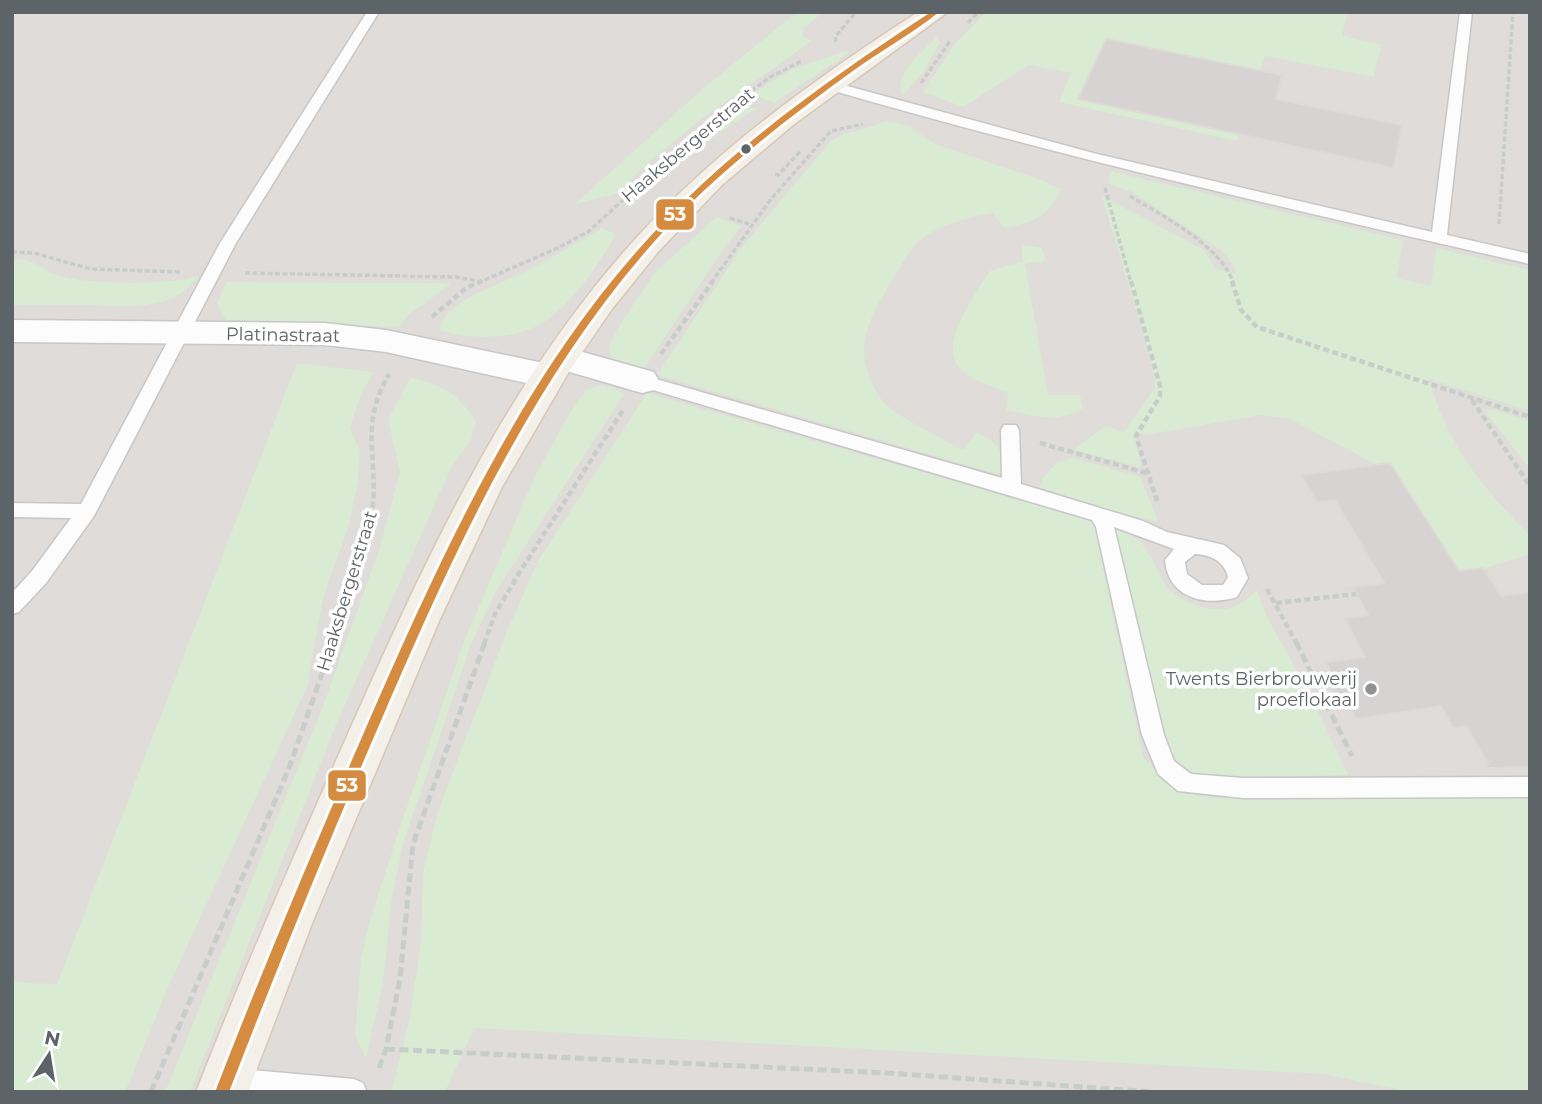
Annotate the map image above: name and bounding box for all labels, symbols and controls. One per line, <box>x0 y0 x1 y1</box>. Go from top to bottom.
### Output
street label: Haaksbergerstraat <box>617 83 759 207</box>
unlabelled marker <box>739 142 753 156</box>
line badge: 53 <box>655 198 695 231</box>
text: 53 <box>664 203 686 226</box>
street label: Platinastraat <box>226 323 340 347</box>
street label: Haaksbergerstraat <box>312 508 382 674</box>
place label: Twents Bierbrouwerij proeflokaal <box>1166 668 1357 711</box>
marker: Twents Bierbrouwerij proeflokaal <box>1363 681 1379 697</box>
line badge: 53 <box>327 769 367 802</box>
text: 53 <box>336 774 358 797</box>
north arrow <box>14 1020 84 1090</box>
text: N <box>43 1026 62 1052</box>

